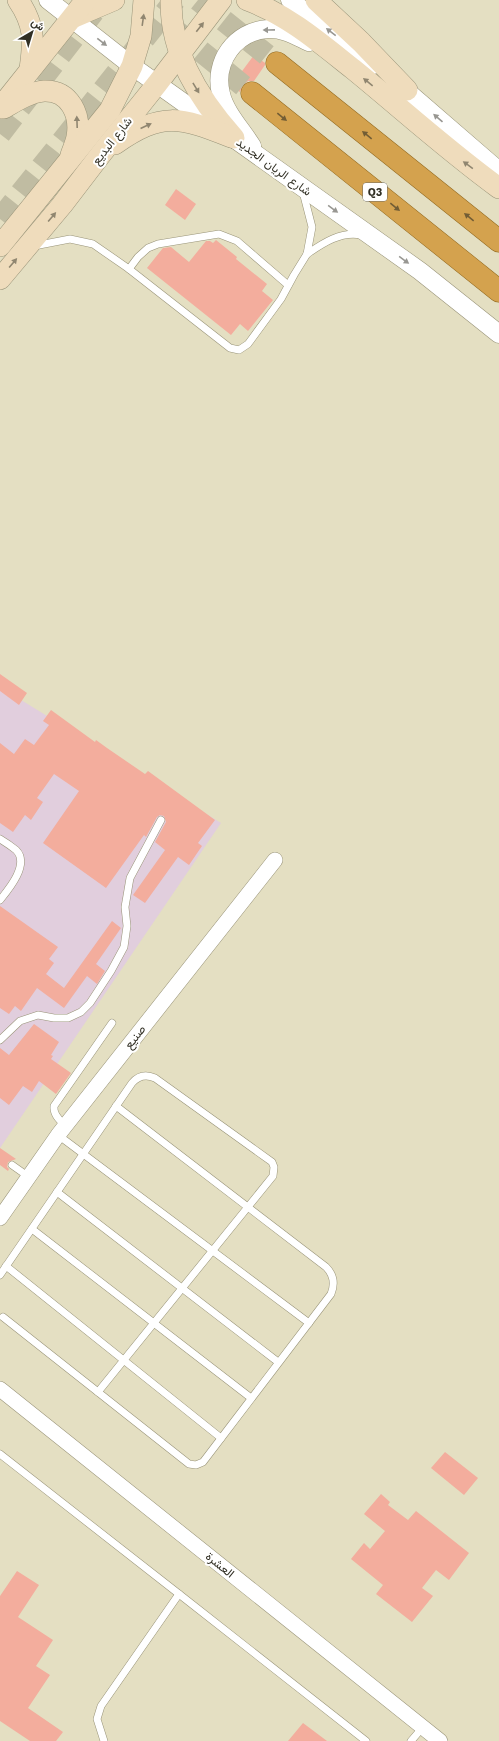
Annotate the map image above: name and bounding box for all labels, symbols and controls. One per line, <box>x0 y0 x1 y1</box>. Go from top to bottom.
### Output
north arrow <box>12 12 52 52</box>
one-way arrow <box>140 13 146 26</box>
text: ش <box>29 15 47 34</box>
one-way arrow <box>196 21 204 32</box>
one-way arrow <box>262 27 275 33</box>
one-way arrow <box>326 28 337 37</box>
one-way arrow <box>96 38 107 46</box>
one-way arrow <box>363 77 373 86</box>
one-way arrow <box>193 82 200 94</box>
one-way arrow <box>277 113 288 122</box>
one-way arrow <box>433 113 443 122</box>
street label: شارع البديع <box>89 114 137 169</box>
one-way arrow <box>73 116 80 128</box>
one-way arrow <box>140 123 151 129</box>
one-way arrow <box>362 131 373 140</box>
street label: شارع الريان الجديد <box>233 135 314 200</box>
one-way arrow <box>462 161 473 169</box>
road number: Q3 <box>363 183 387 201</box>
one-way arrow <box>389 203 400 212</box>
one-way arrow <box>328 205 339 213</box>
one-way arrow <box>48 212 57 223</box>
one-way arrow <box>463 212 474 221</box>
one-way arrow <box>399 256 409 264</box>
one-way arrow <box>9 258 18 268</box>
street label: صنيع <box>121 1022 150 1053</box>
street label: العشرة <box>202 1549 237 1581</box>

